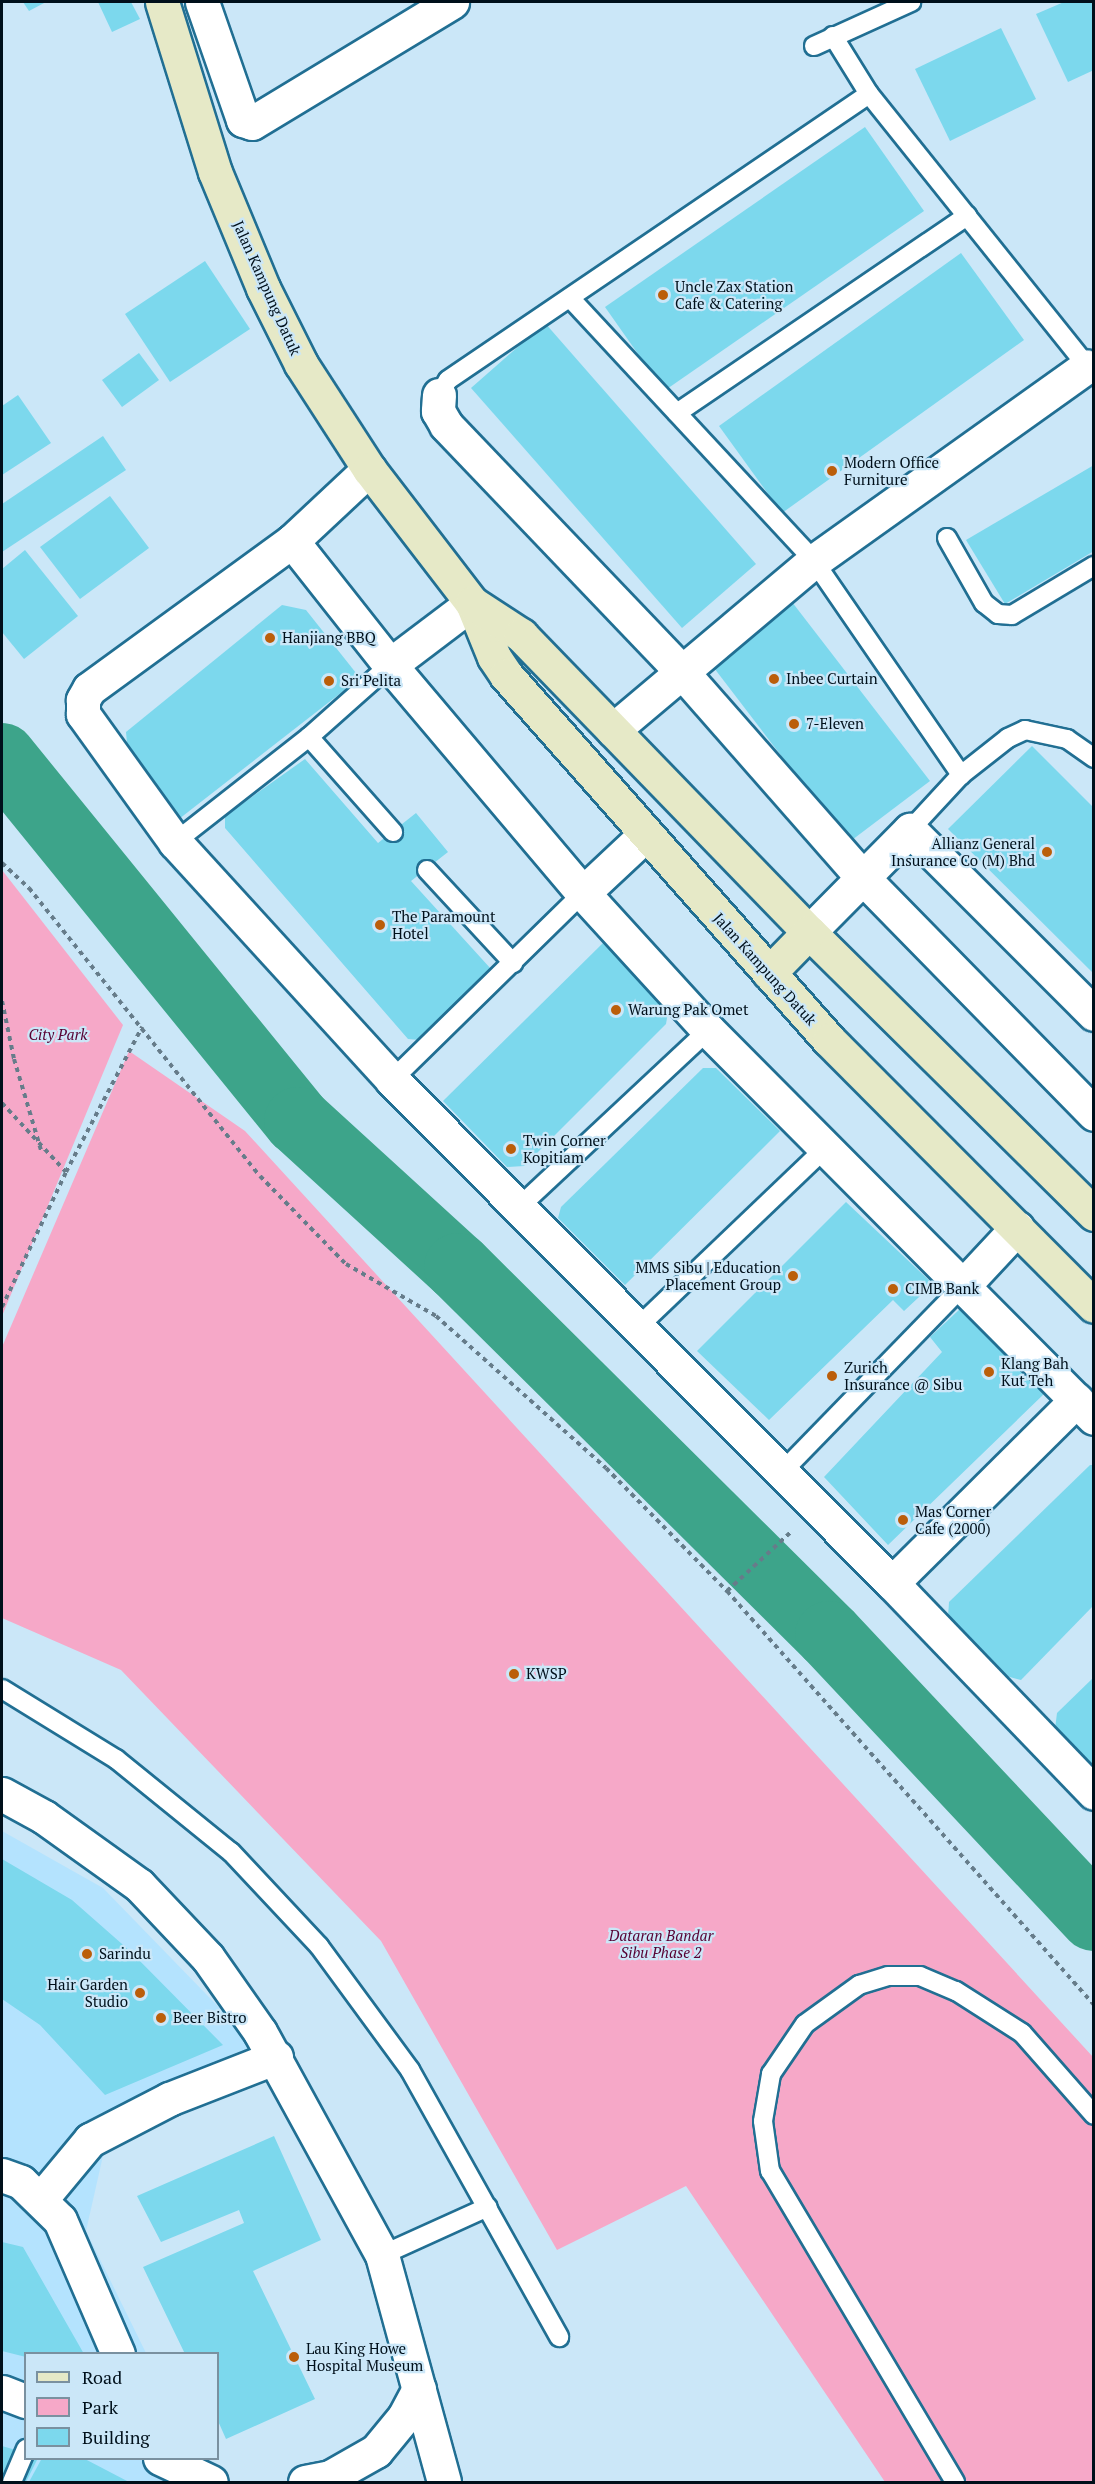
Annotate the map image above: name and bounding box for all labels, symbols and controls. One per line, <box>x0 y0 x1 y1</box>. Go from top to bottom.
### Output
street label: Jalan Kampung Datuk <box>229 218 305 358</box>
place label: Uncle Zax Station Cafe & Catering <box>675 277 793 312</box>
marker: Uncle Zax Station Cafe & Catering <box>656 288 670 302</box>
place label: Modern Office Furniture <box>844 453 939 488</box>
marker: Modern Office Furniture <box>825 464 839 478</box>
place label: Hanjiang BBQ <box>282 629 376 647</box>
marker: Hanjiang BBQ <box>263 631 277 645</box>
place label: Inbee Curtain <box>786 670 878 688</box>
place label: Sri Pelita <box>341 672 401 690</box>
marker: Inbee Curtain <box>767 672 781 686</box>
marker: Sri Pelita <box>322 674 336 688</box>
place label: 7-Eleven <box>806 715 864 733</box>
marker: 7-Eleven <box>787 717 801 731</box>
place label: Allianz General Insurance Co (M) Bhd <box>891 834 1035 869</box>
marker: Allianz General Insurance Co (M) Bhd <box>1040 845 1054 859</box>
place label: The Paramount Hotel <box>392 907 495 942</box>
street label: Jalan Kampung Datuk <box>710 909 820 1029</box>
marker: The Paramount Hotel <box>373 918 387 932</box>
place label: Warung Pak Omet <box>628 1001 748 1019</box>
marker: Warung Pak Omet <box>609 1003 623 1017</box>
park label: City Park <box>29 1026 87 1044</box>
place label: Twin Corner Kopitiam <box>523 1131 606 1166</box>
marker: Twin Corner Kopitiam <box>504 1142 518 1156</box>
place label: MMS Sibu | Education Placement Group <box>636 1258 781 1293</box>
marker: MMS Sibu | Education Placement Group <box>786 1269 800 1283</box>
place label: CIMB Bank <box>905 1280 979 1298</box>
marker: CIMB Bank <box>886 1282 900 1296</box>
place label: Klang Bah Kut Teh <box>1001 1354 1069 1389</box>
place label: Zurich Insurance @ Sibu <box>844 1358 962 1393</box>
marker: Klang Bah Kut Teh <box>982 1365 996 1379</box>
marker: Zurich Insurance @ Sibu <box>825 1369 839 1383</box>
place label: Mas Corner Cafe (2000) <box>915 1502 991 1537</box>
marker: Mas Corner Cafe (2000) <box>896 1513 910 1527</box>
place label: KWSP <box>526 1665 567 1683</box>
marker: KWSP <box>507 1667 521 1681</box>
park label: Dataran Bandar Sibu Phase 2 <box>609 1926 713 1961</box>
place label: Sarindu <box>99 1945 151 1963</box>
marker: Sarindu <box>80 1947 94 1961</box>
place label: Hair Garden Studio <box>47 1975 128 2010</box>
marker: Hair Garden Studio <box>133 1986 147 2000</box>
place label: Beer Bistro <box>173 2009 247 2027</box>
marker: Beer Bistro <box>154 2011 168 2025</box>
place label: Lau King Howe Hospital Museum <box>306 2339 423 2374</box>
marker: Lau King Howe Hospital Museum <box>287 2350 301 2364</box>
legend <box>24 2352 219 2460</box>
text: Road <box>82 2365 122 2389</box>
text: Park <box>82 2395 118 2419</box>
text: Building <box>82 2425 150 2449</box>

